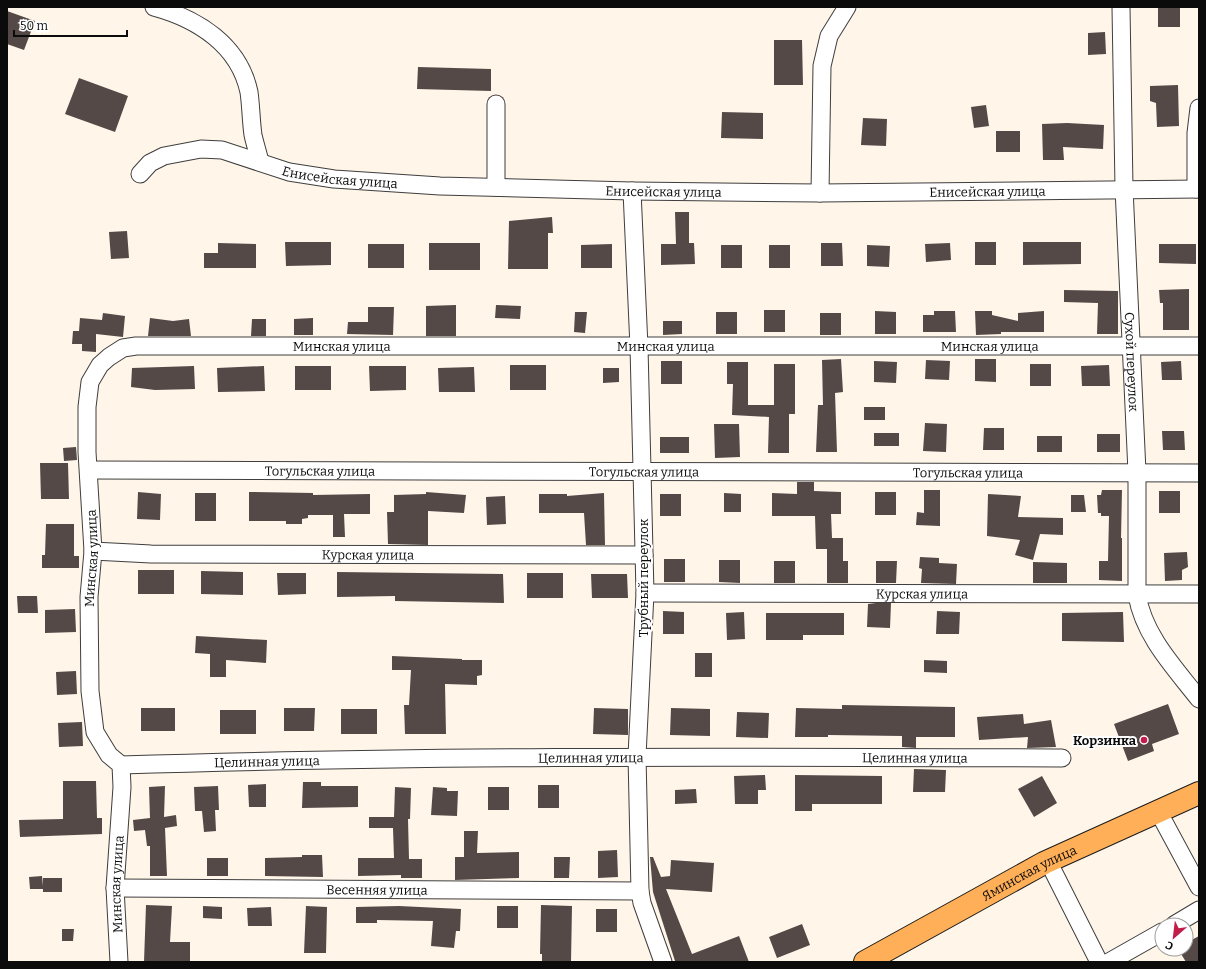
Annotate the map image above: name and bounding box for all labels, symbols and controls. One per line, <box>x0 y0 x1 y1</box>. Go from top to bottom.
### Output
scale bar <box>14 12 127 38</box>
text: 50 m <box>20 19 49 33</box>
street label: Енисейская улица <box>280 163 398 191</box>
street label: Енисейская улица <box>605 183 722 200</box>
street label: Енисейская улица <box>929 184 1046 200</box>
street label: Сухой переулок <box>1122 312 1141 412</box>
street label: Минская улица <box>293 339 391 354</box>
street label: Минская улица <box>617 339 715 354</box>
street label: Минская улица <box>941 339 1039 354</box>
street label: Тогульская улица <box>265 463 375 479</box>
street label: Тогульская улица <box>589 464 699 480</box>
street label: Тогульская улица <box>913 465 1023 481</box>
street label: Минская улица <box>82 509 101 607</box>
street label: Трубный переулок <box>636 518 651 637</box>
street label: Курская улица <box>322 547 414 563</box>
street label: Курская улица <box>876 586 968 602</box>
place label: Корзинка <box>1073 733 1137 748</box>
marker: Корзинка <box>1139 735 1149 745</box>
street label: Целинная улица <box>538 750 644 766</box>
street label: Целинная улица <box>862 750 968 766</box>
street label: Целинная улица <box>214 753 320 770</box>
street label: Минская улица <box>108 835 127 933</box>
street label: Яминская улица <box>980 842 1079 904</box>
street label: Весенняя улица <box>326 882 428 898</box>
north arrow <box>1154 917 1194 957</box>
text: С <box>1163 938 1176 953</box>

